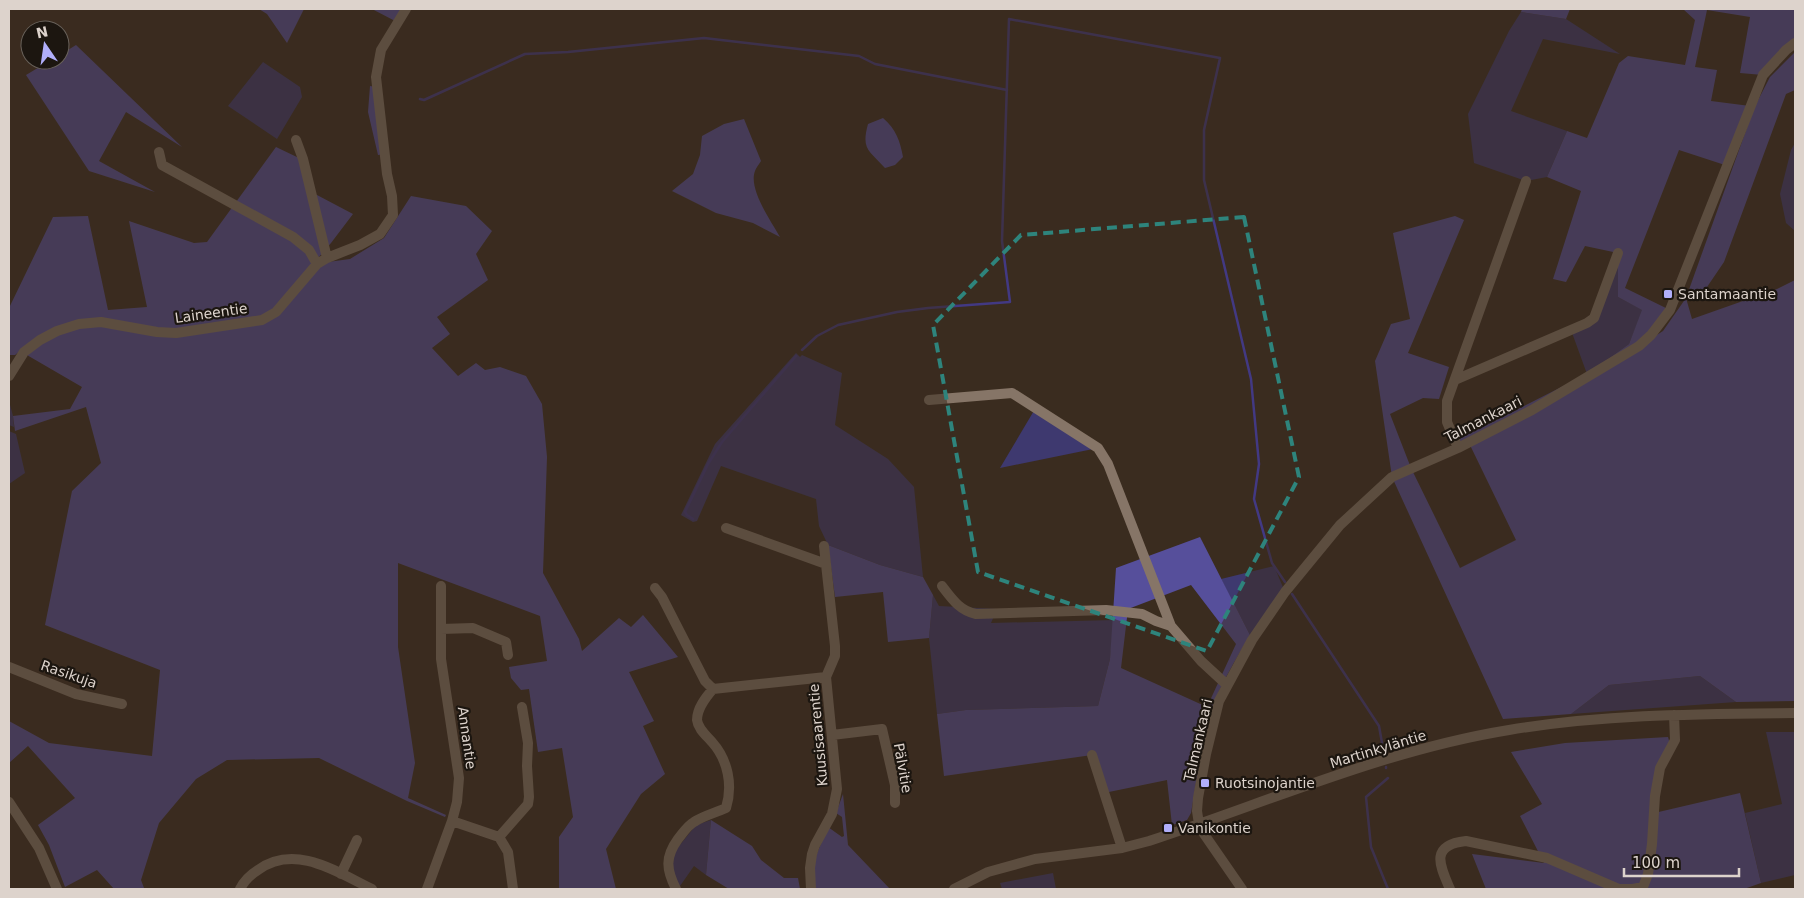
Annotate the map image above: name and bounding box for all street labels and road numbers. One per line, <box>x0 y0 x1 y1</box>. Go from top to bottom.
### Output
street label: Laineentie <box>174 300 248 326</box>
street label: Talmankaari <box>1441 393 1524 446</box>
street label: Rasikuja <box>39 657 99 691</box>
street label: Kuusisaarentie <box>806 683 830 787</box>
street label: Talmankaari <box>1180 697 1215 784</box>
street label: Annantie <box>455 706 479 770</box>
street label: Martinkyläntie <box>1328 727 1428 771</box>
street label: Pälvitie <box>891 742 915 794</box>

